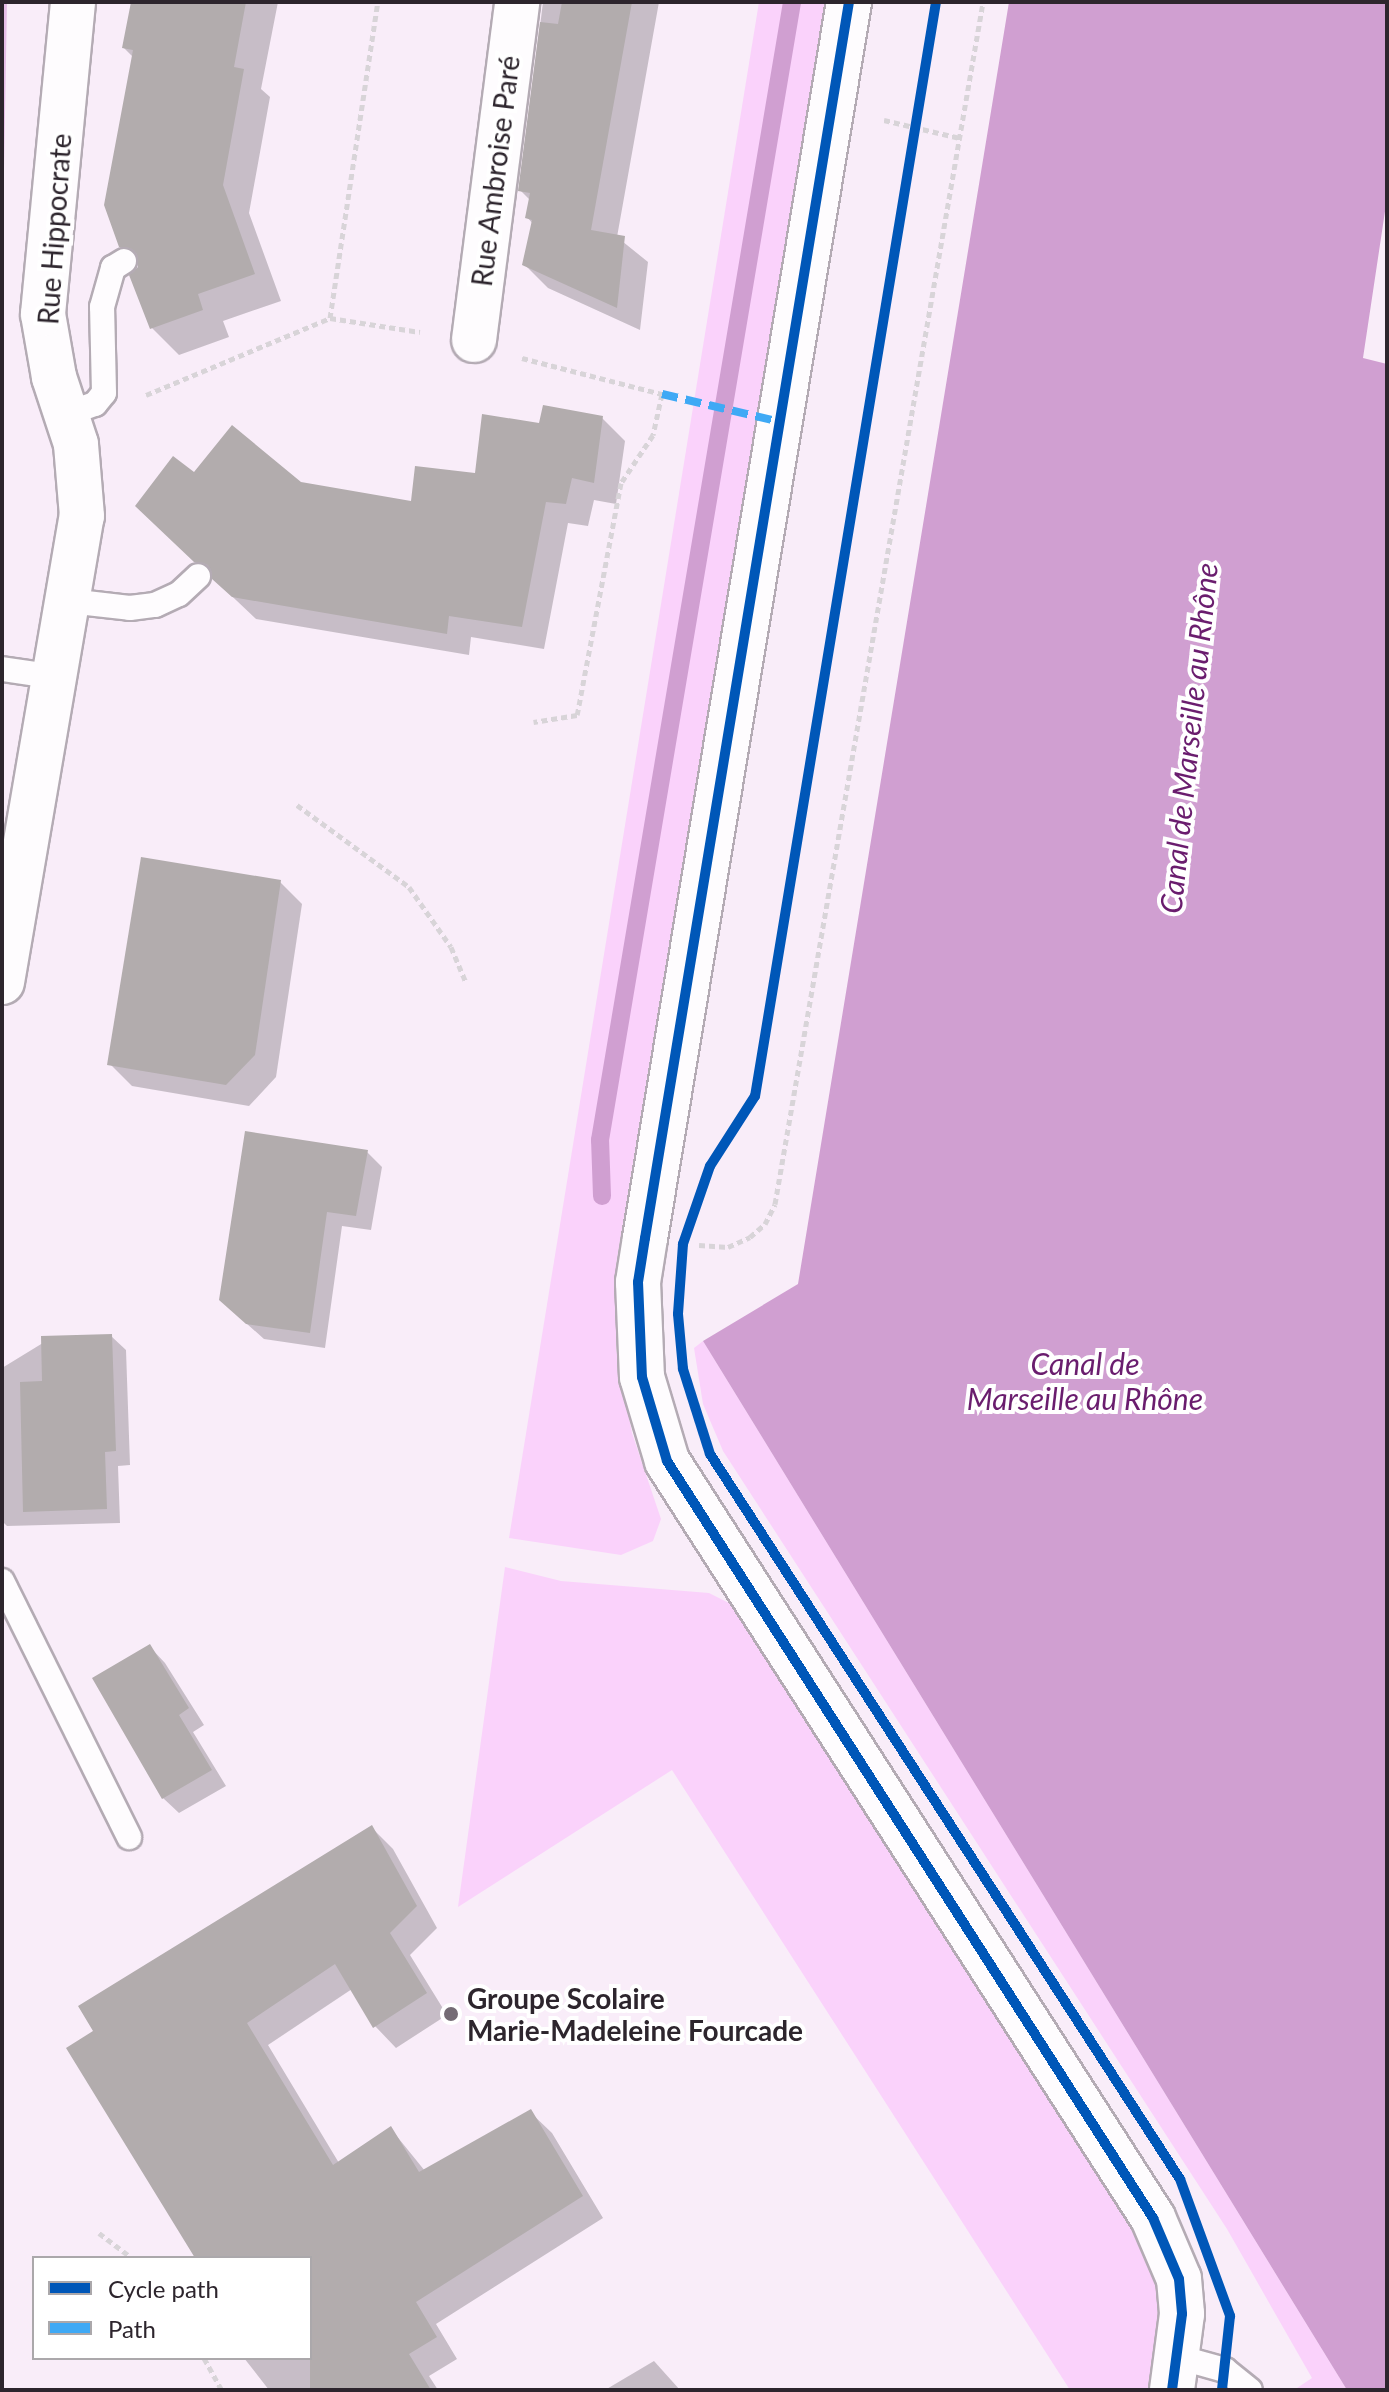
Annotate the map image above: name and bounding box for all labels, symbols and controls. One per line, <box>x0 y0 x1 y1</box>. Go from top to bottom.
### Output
street label: Rue Ambroise Paré <box>464 53 526 289</box>
street label: Rue Hippocrate <box>31 132 77 326</box>
water label: Canal de Marseille au Rhône <box>1152 561 1224 915</box>
water label: Canal de Marseille au Rhône <box>967 1345 1203 1416</box>
place label: Groupe Scolaire Marie-Madeleine Fourcade <box>467 1981 803 2047</box>
marker: Groupe Scolaire Marie-Madeleine Fourcade <box>442 2005 460 2023</box>
legend <box>32 2256 312 2360</box>
text: Cycle path <box>108 2274 219 2303</box>
text: Path <box>108 2314 156 2343</box>

